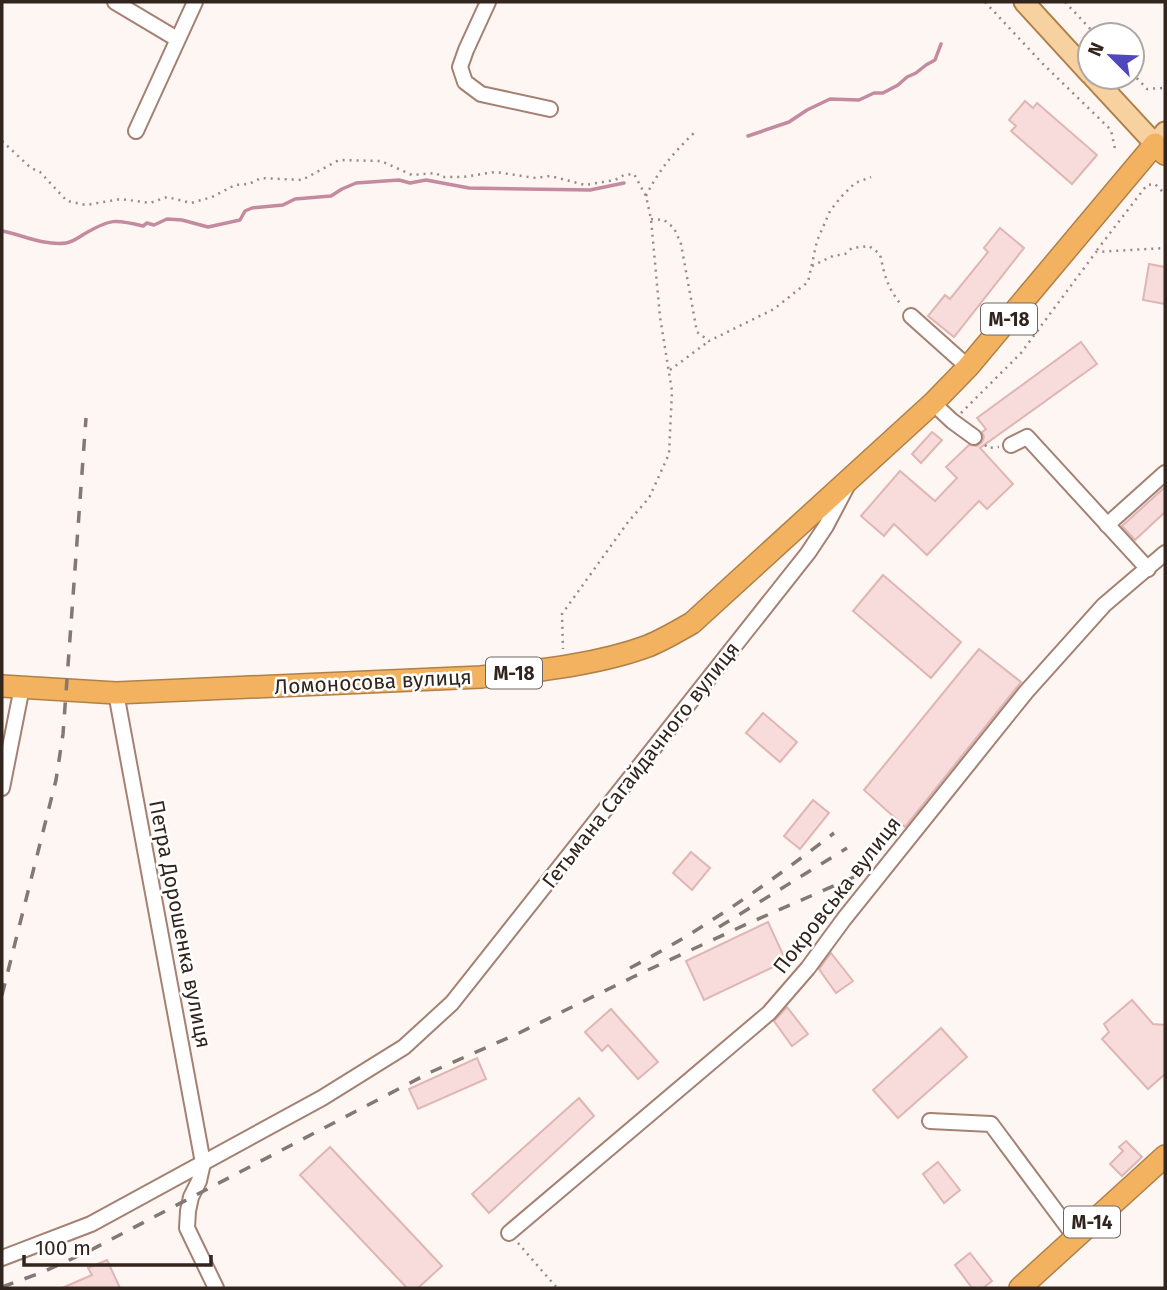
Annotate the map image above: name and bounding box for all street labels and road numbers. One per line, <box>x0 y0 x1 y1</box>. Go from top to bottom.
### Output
road number: М-18 <box>981 304 1037 334</box>
street label: Гетьмана Сагайдачного вулиця <box>537 636 745 894</box>
road number: М-18 <box>486 658 542 688</box>
street label: Ломоносова вулиця <box>274 664 472 700</box>
street label: Петра Дорошенка вулиця <box>143 798 217 1050</box>
street label: Покровська вулиця <box>767 811 907 979</box>
road number: М-14 <box>1064 1206 1120 1238</box>

